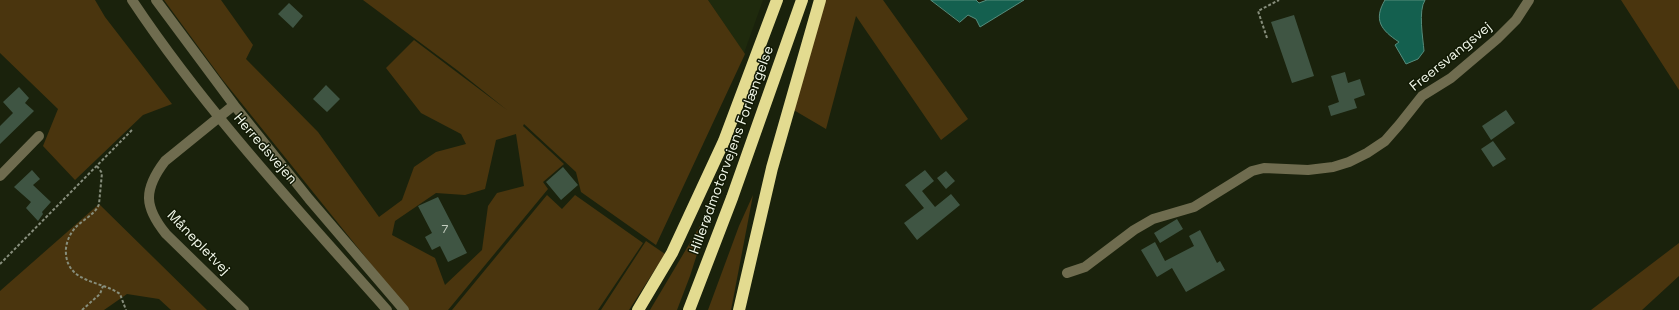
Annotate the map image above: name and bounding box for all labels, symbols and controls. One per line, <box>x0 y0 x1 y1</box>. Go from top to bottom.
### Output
street label: Freersvangsvej <box>1407 19 1495 95</box>
street label: Hillerødmotorvejens Forlængelse <box>686 43 778 257</box>
street label: Herredsvejen <box>230 110 300 188</box>
street label: Månepletvej <box>163 207 233 279</box>
house number: 7 <box>442 223 448 237</box>

